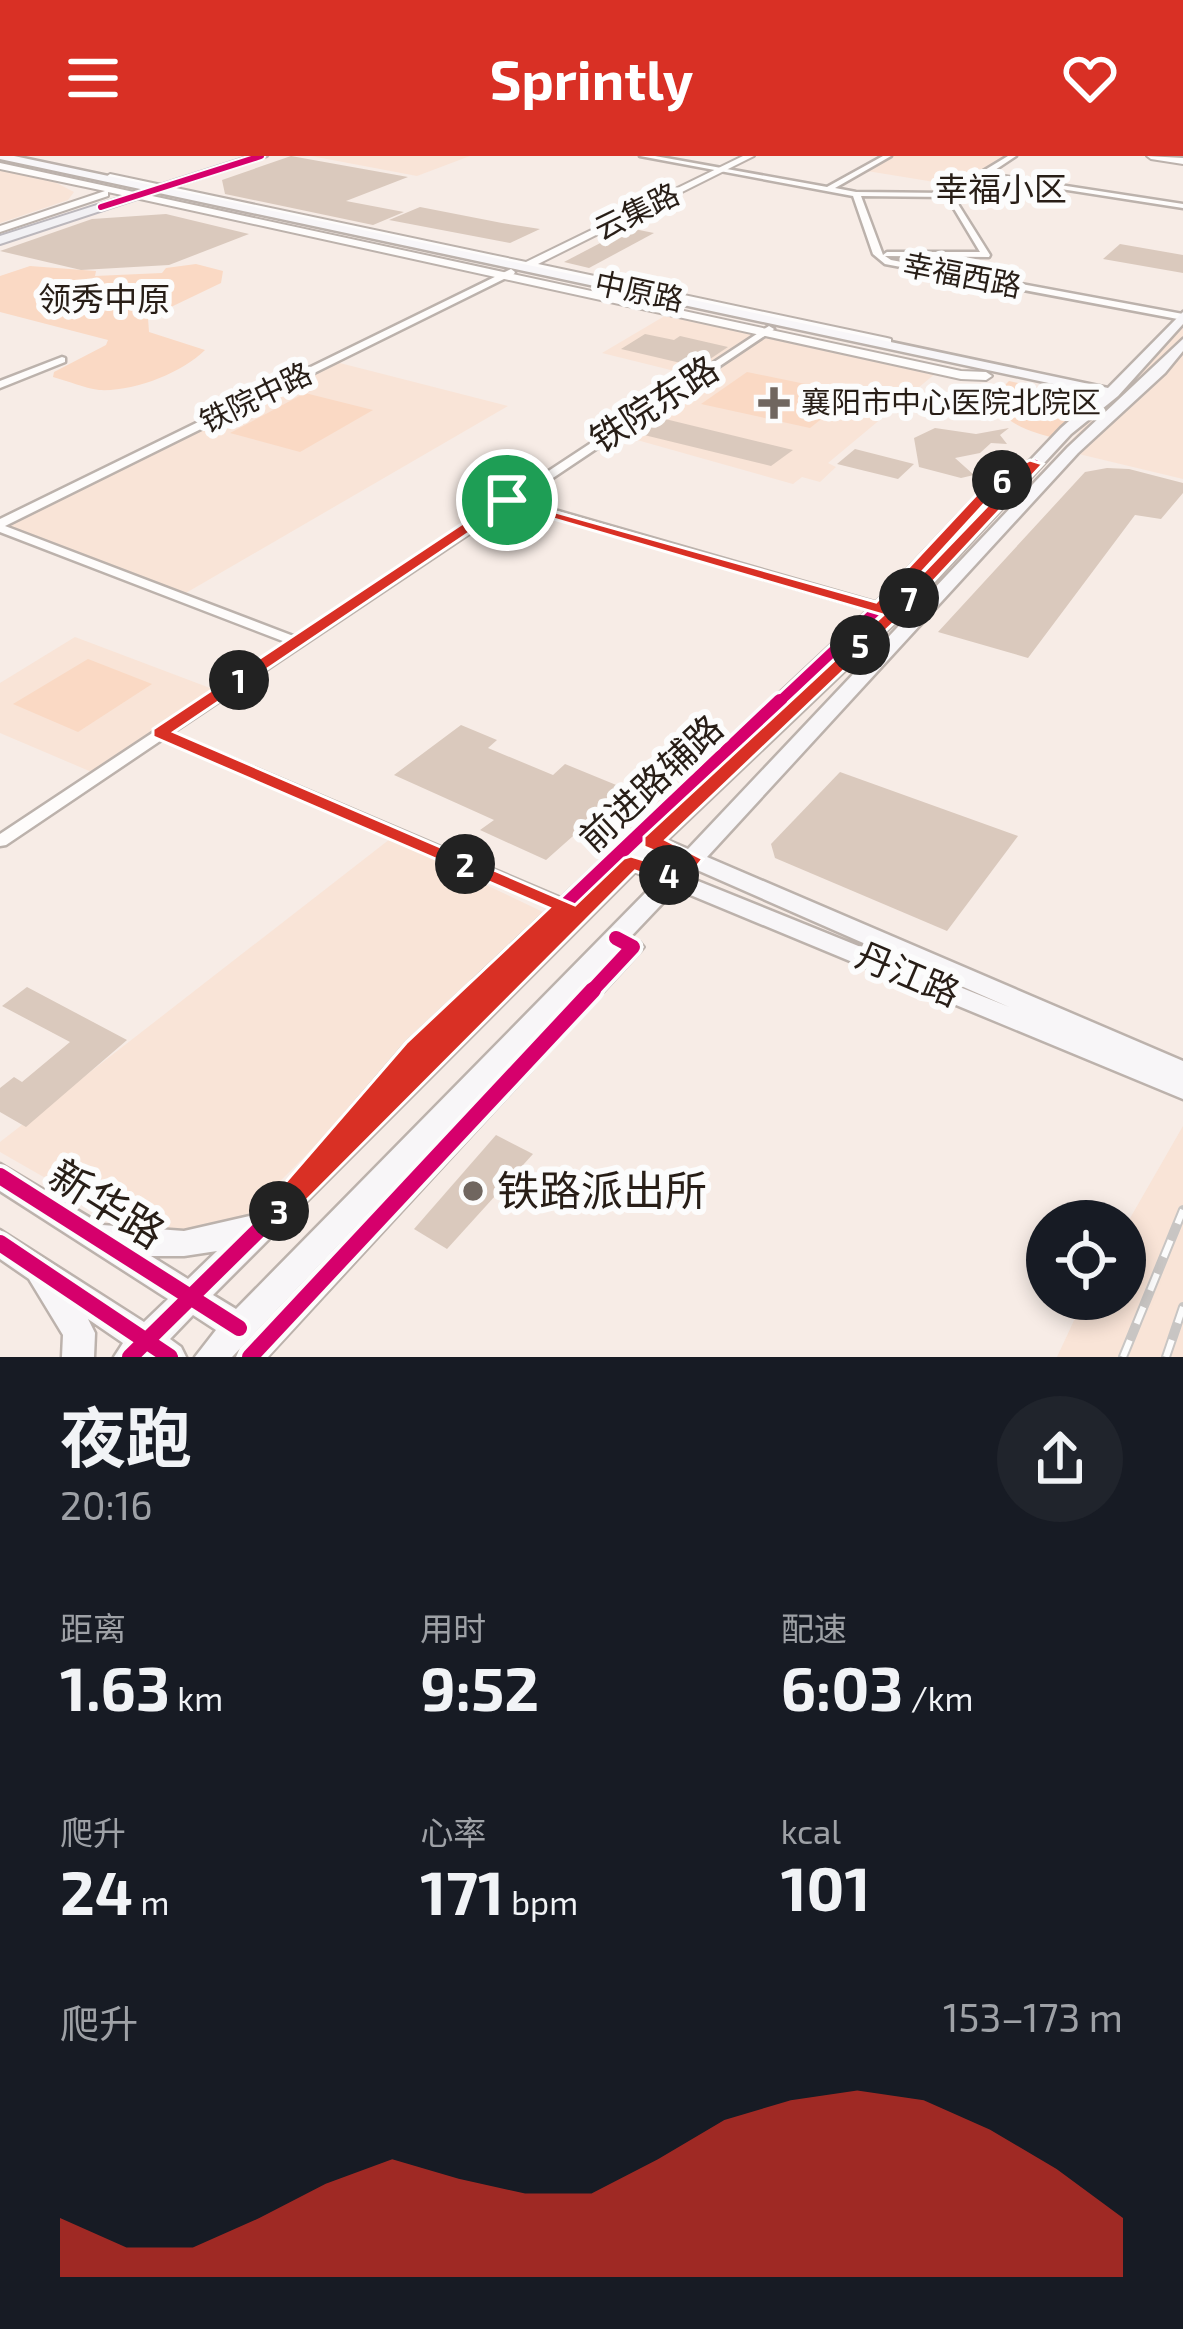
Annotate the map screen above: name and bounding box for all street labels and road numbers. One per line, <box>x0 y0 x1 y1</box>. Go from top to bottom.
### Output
street label: 云集路 <box>588 174 684 246</box>
street label: 幸福西路 <box>900 245 1025 303</box>
street label: 中原路 <box>592 263 687 317</box>
street label: 铁院东路 <box>581 345 725 460</box>
street label: 铁院中路 <box>193 354 317 439</box>
street label: 前进路辅路 <box>569 705 730 859</box>
street label: 丹江路 <box>850 932 967 1014</box>
street label: 新华路 <box>41 1148 175 1257</box>

